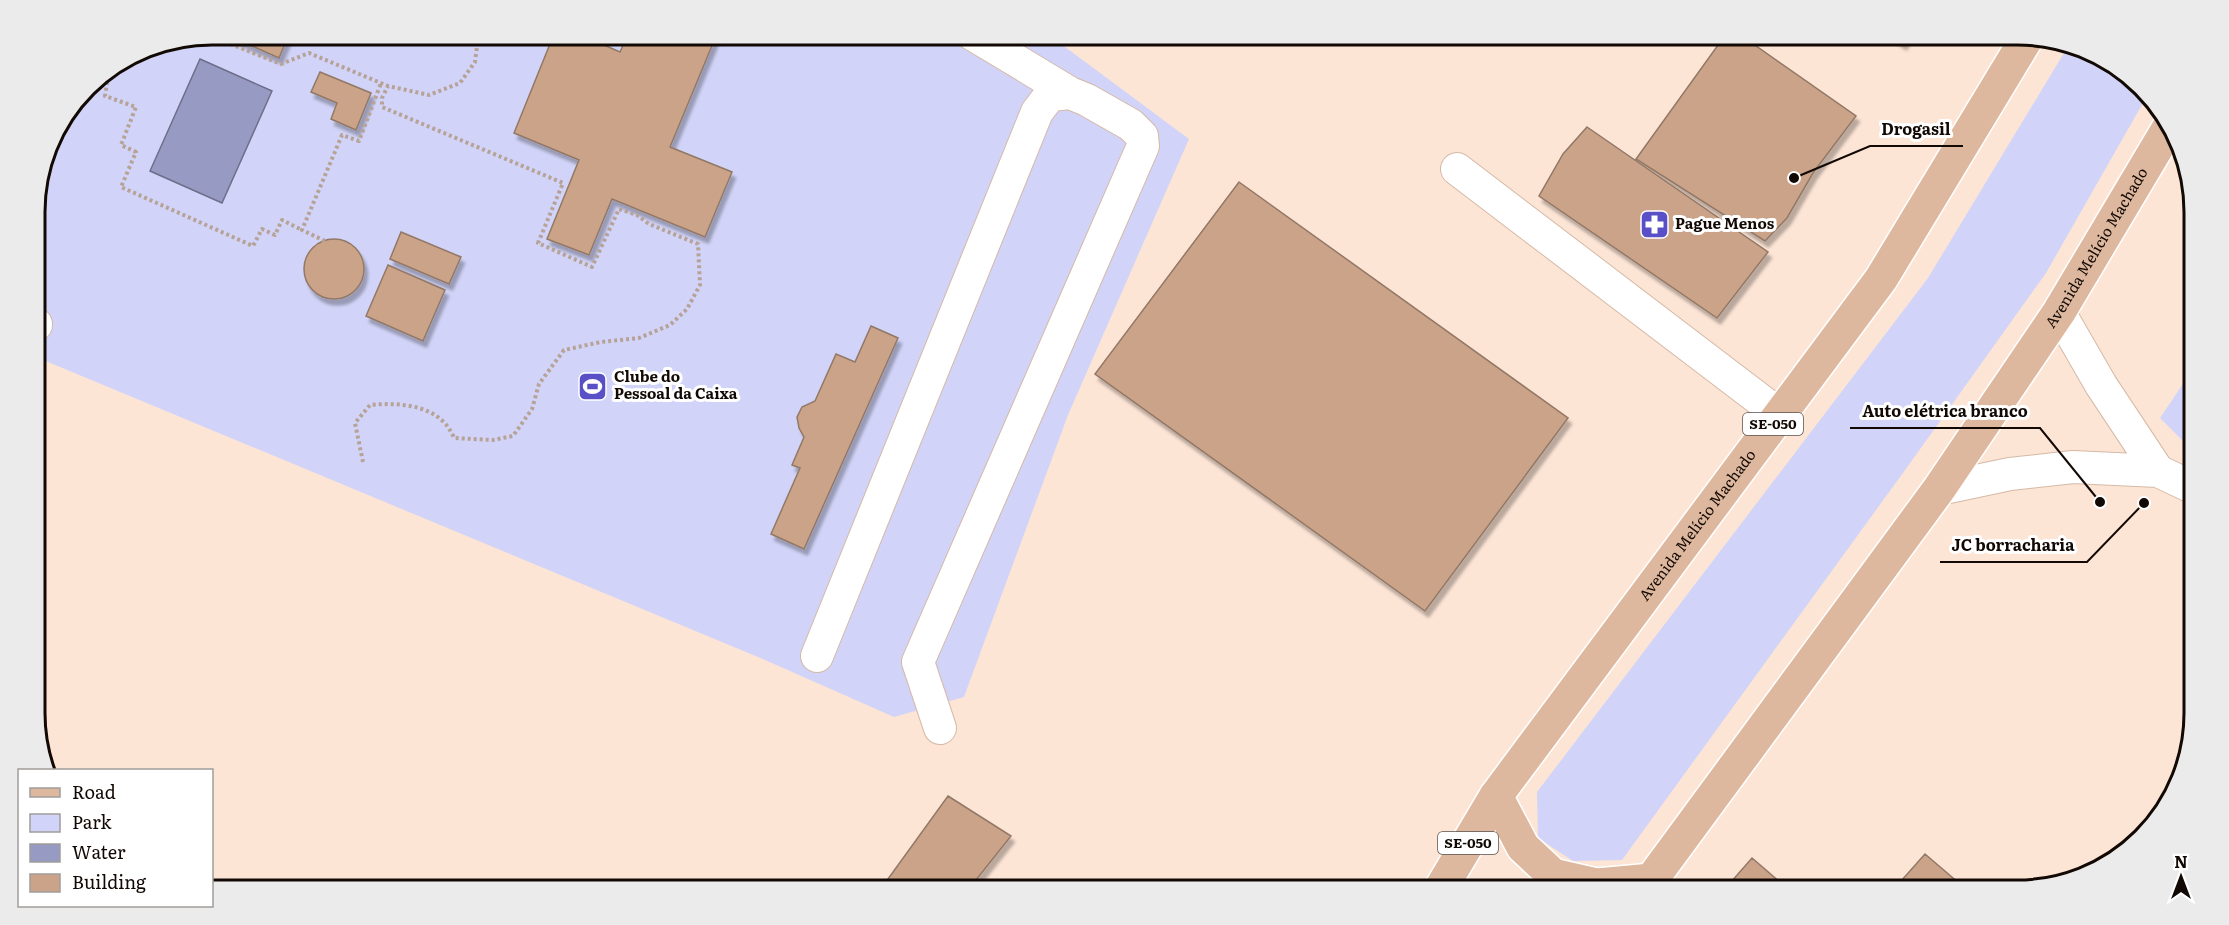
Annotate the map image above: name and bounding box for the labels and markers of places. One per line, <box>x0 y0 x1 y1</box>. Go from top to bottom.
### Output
callout: Drogasil <box>1870 112 1963 146</box>
pharmacy icon: Pague Menos <box>1638 208 1670 240</box>
place label: Pague Menos <box>1675 211 1775 234</box>
place label: Clube do Pessoal da Caixa <box>614 364 738 404</box>
sports icon: Clube do Pessoal da Caixa <box>577 370 609 402</box>
callout: Auto elétrica branco <box>1850 394 2040 428</box>
callout: JC borracharia <box>1940 528 2087 562</box>

